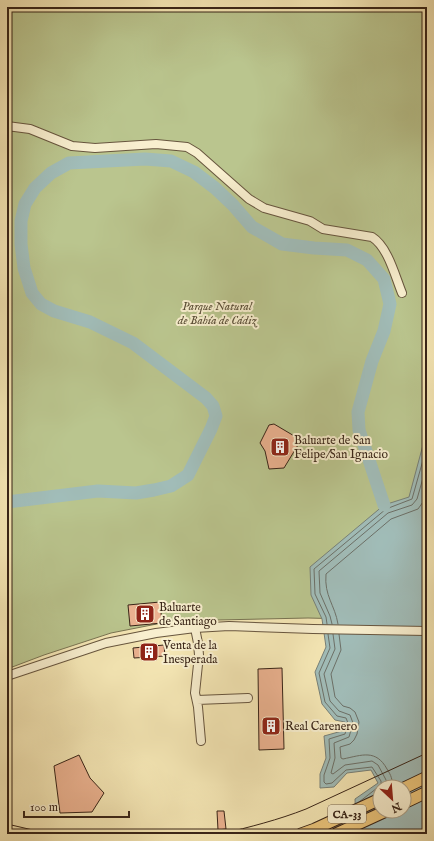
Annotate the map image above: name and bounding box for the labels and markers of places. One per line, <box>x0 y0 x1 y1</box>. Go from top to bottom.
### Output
place label: Baluarte de San Felipe/San Ignacio <box>294 433 388 463</box>
building icon: Baluarte de San Felipe/San Ignacio <box>269 436 291 458</box>
place label: Baluarte de Santiago <box>159 600 217 629</box>
building icon: Baluarte de Santiago <box>134 603 156 625</box>
place label: Venta de la Inesperada <box>162 638 218 668</box>
building icon: Venta de la Inesperada <box>138 641 160 663</box>
building icon: Real Carenero <box>260 715 282 737</box>
place label: Real Carenero <box>285 719 358 734</box>

